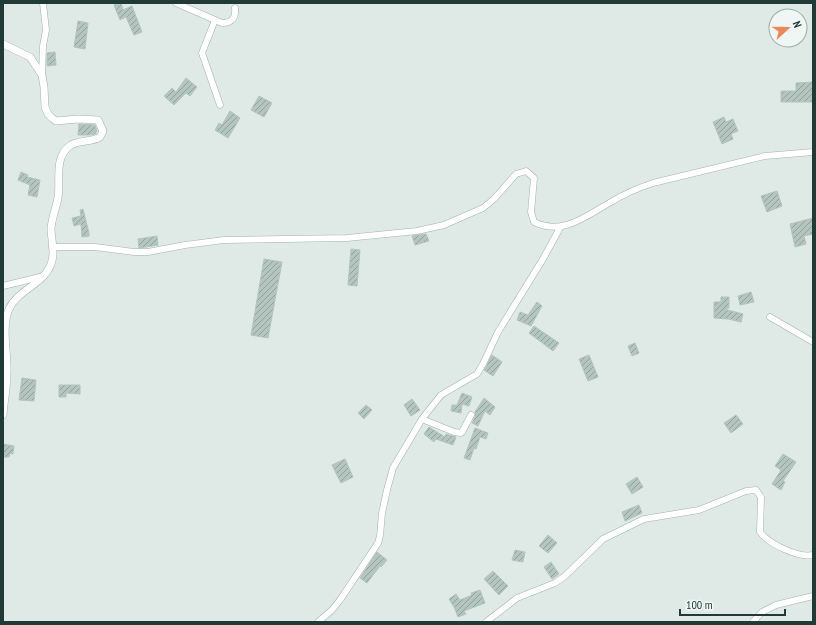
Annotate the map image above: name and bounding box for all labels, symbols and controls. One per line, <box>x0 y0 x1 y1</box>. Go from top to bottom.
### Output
north arrow <box>768 8 808 48</box>
text: N <box>790 19 805 30</box>
scale bar <box>680 591 785 617</box>
text: 100 m <box>686 597 713 612</box>

